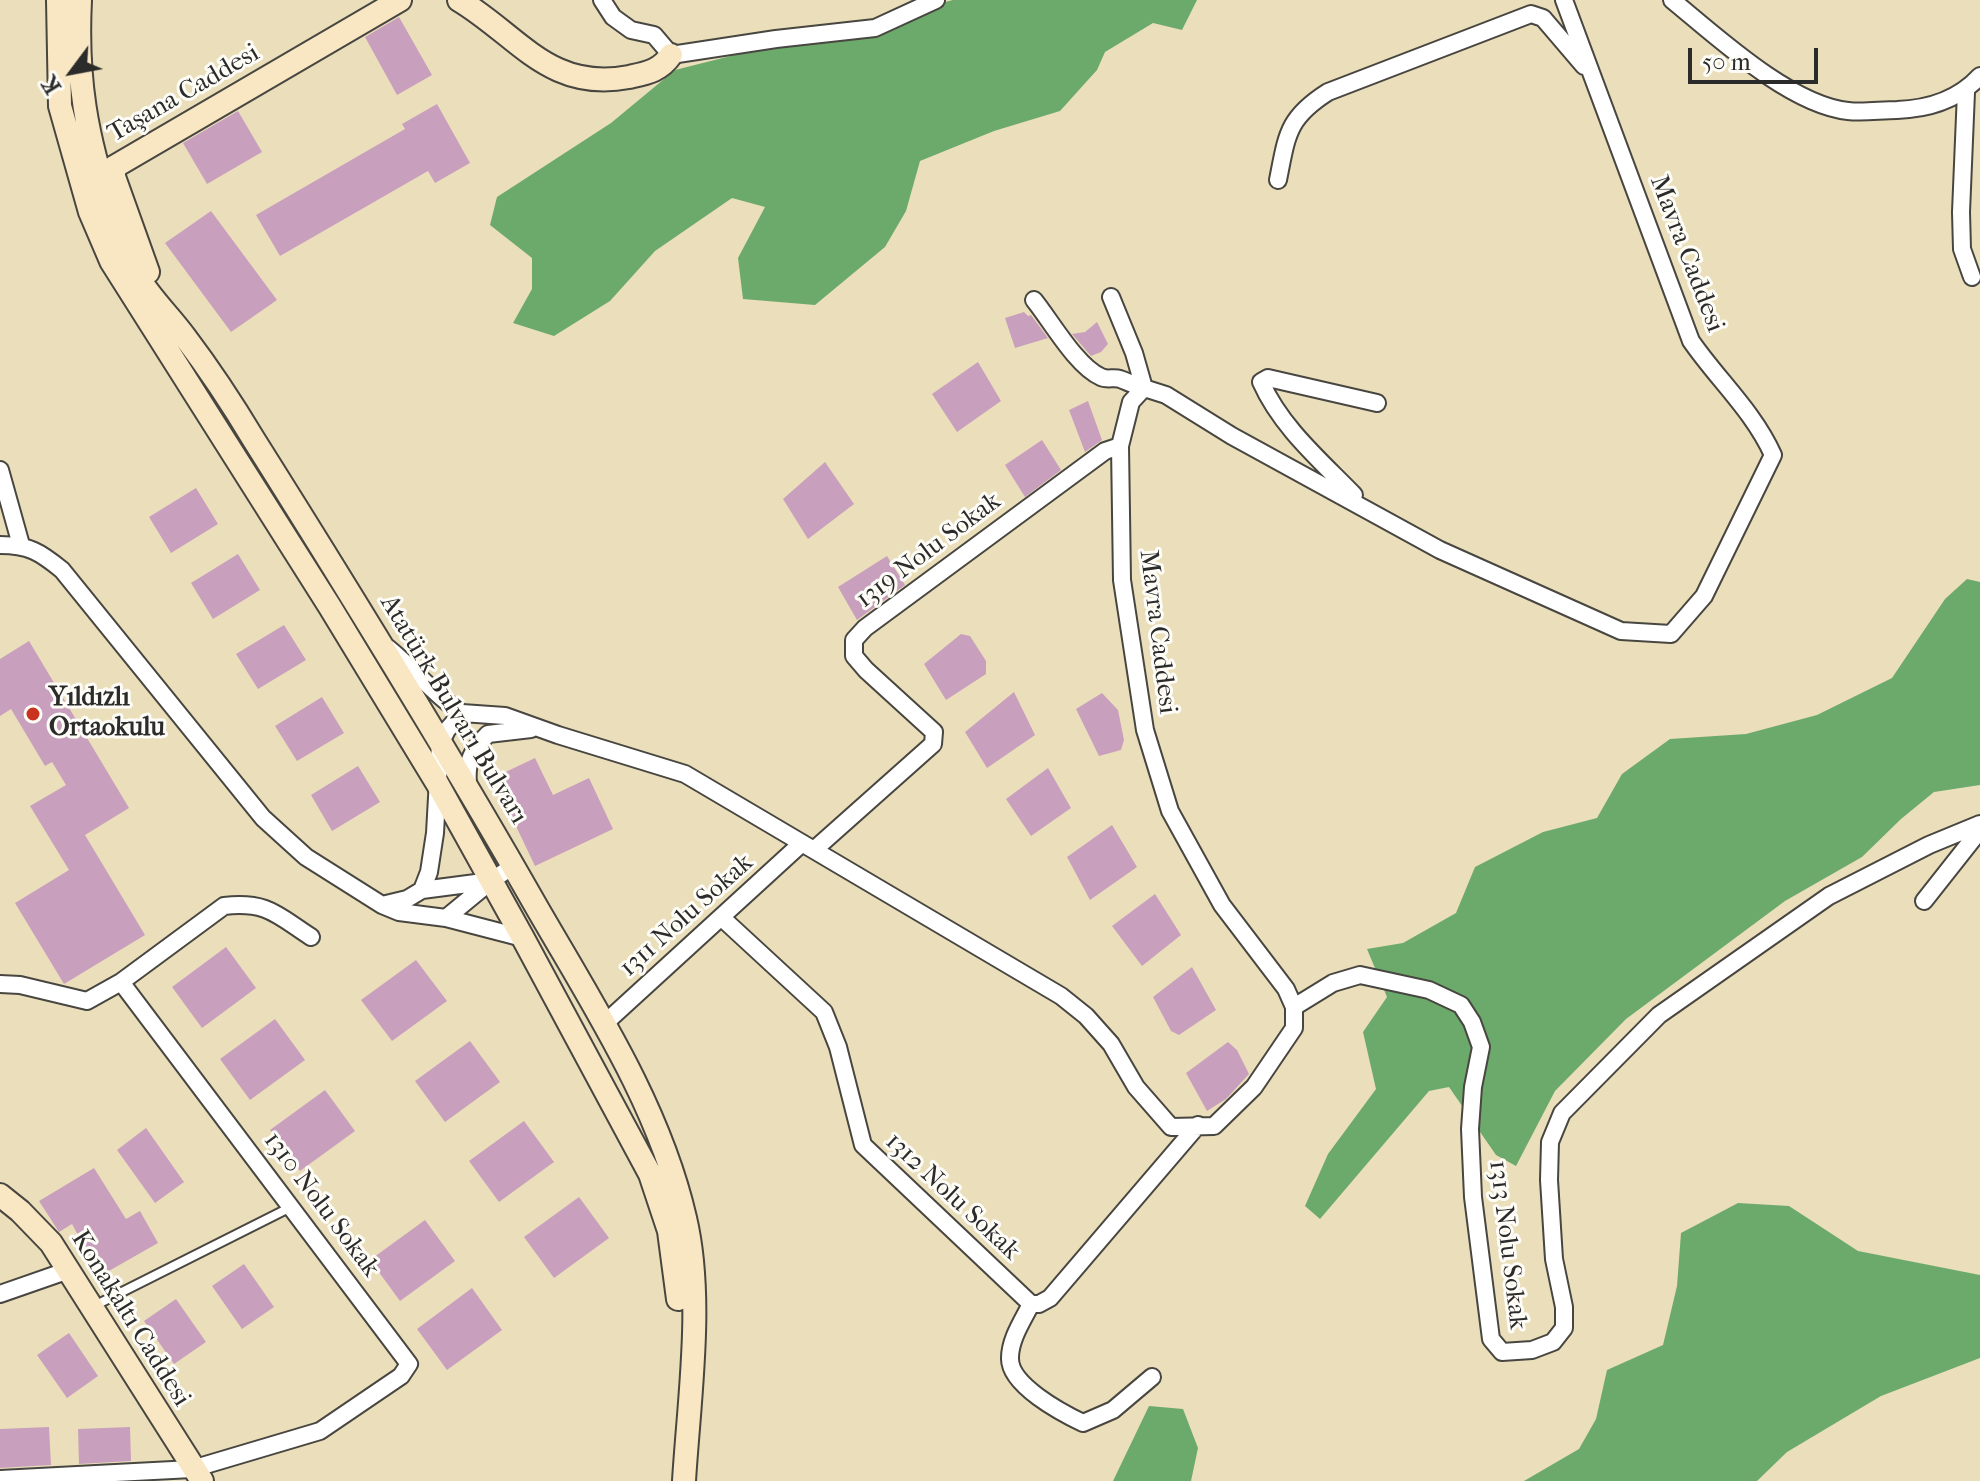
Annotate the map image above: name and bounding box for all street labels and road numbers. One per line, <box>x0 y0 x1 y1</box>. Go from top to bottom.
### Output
street label: Taşana Caddesi <box>103 38 265 150</box>
street label: Mavra Caddesi <box>1642 171 1730 337</box>
street label: 1319 Nolu Sokak <box>850 486 1008 616</box>
street label: Mavra Caddesi <box>1131 548 1183 716</box>
street label: Atatürk Bulvarı Bulvarı <box>372 590 534 830</box>
street label: 1311 Nolu Sokak <box>614 848 760 984</box>
street label: 1310 Nolu Sokak <box>256 1126 386 1284</box>
street label: 1312 Nolu Sokak <box>878 1127 1026 1267</box>
street label: 1313 Nolu Sokak <box>1481 1159 1533 1331</box>
street label: Konakaltı Caddesi <box>63 1225 197 1413</box>

